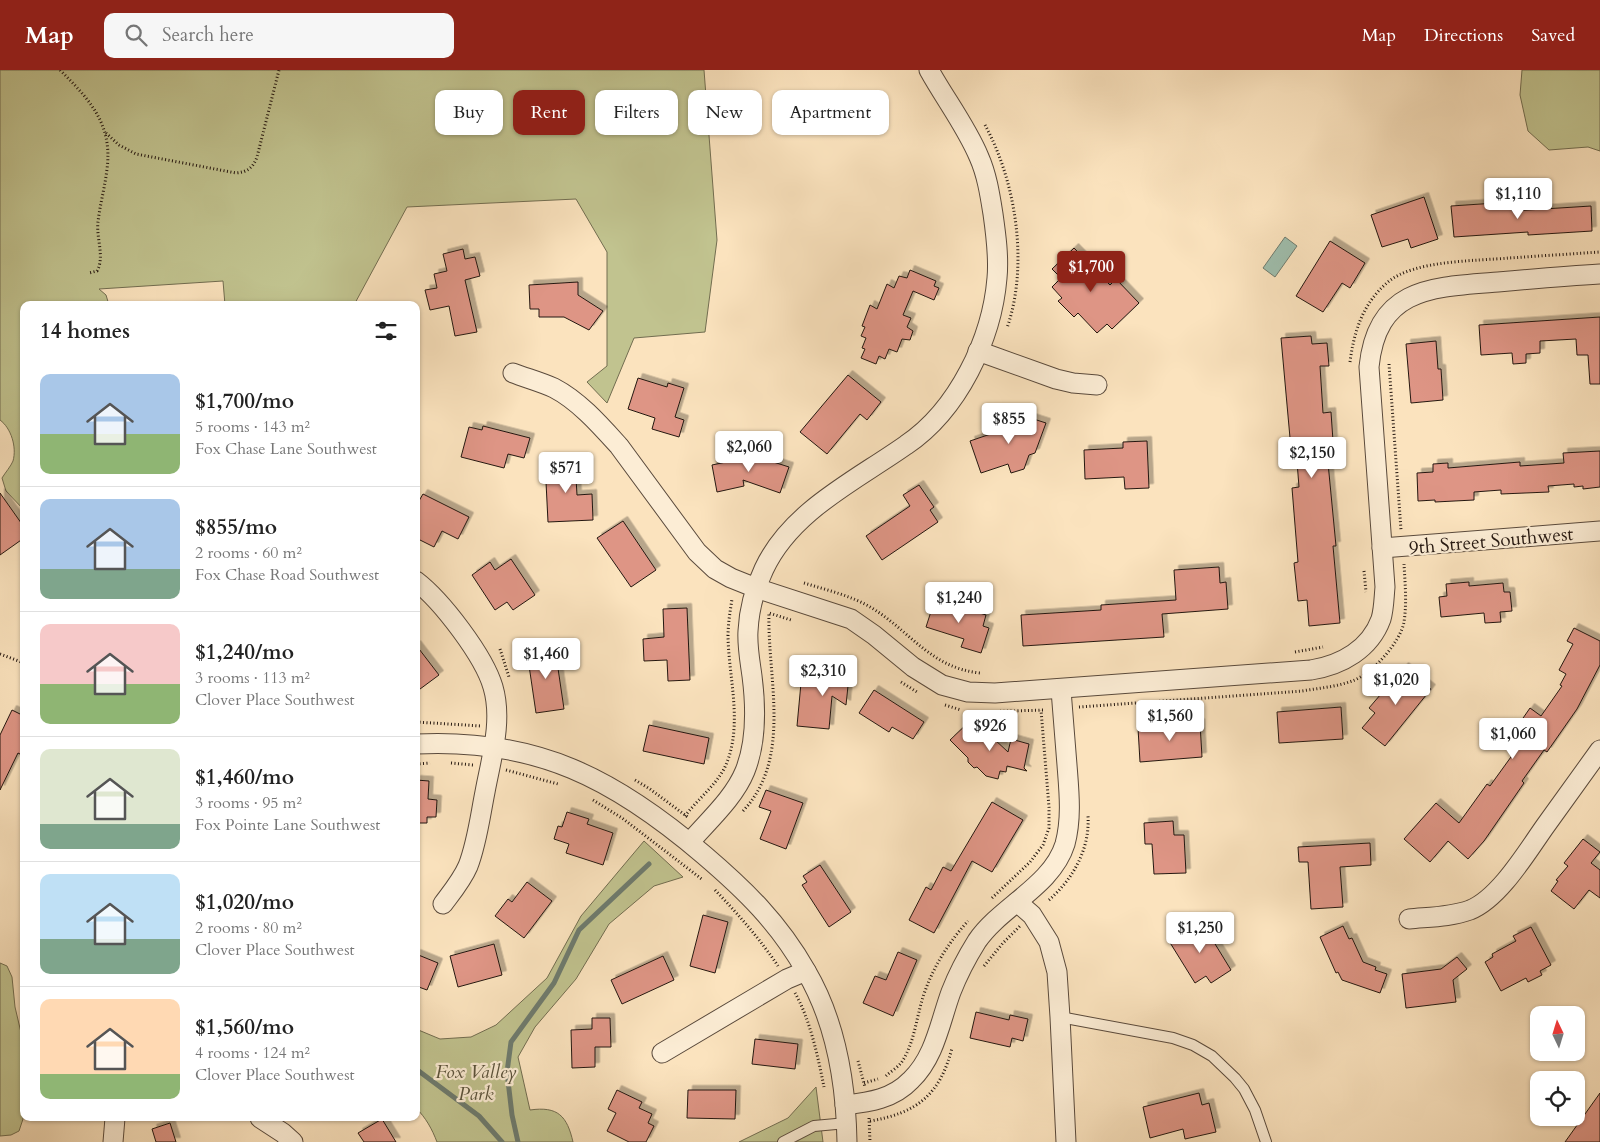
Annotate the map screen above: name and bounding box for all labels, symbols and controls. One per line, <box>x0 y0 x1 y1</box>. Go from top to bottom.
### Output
search box <box>104 13 454 58</box>
text: Map <box>25 19 74 52</box>
icon: search <box>122 21 150 49</box>
text: Search here <box>162 22 254 48</box>
text: Map <box>1362 23 1396 48</box>
text: Directions <box>1424 23 1503 48</box>
text: Saved <box>1531 23 1575 48</box>
chip: Buy <box>435 90 503 135</box>
chip: Rent <box>513 90 585 135</box>
chip: Filters <box>595 90 678 135</box>
chip: New <box>688 90 762 135</box>
chip: Apartment <box>772 90 889 135</box>
pin: $1,110 <box>1477 178 1559 220</box>
text: $1,110 <box>1495 183 1541 205</box>
pin: $1,700 <box>1050 250 1132 293</box>
text: $1,700 <box>1068 256 1114 278</box>
text: 14 homes <box>40 317 130 346</box>
icon: filters <box>372 317 400 345</box>
text: $1,700/mo <box>195 387 294 416</box>
icon: home <box>80 394 140 454</box>
pin: $855 <box>979 402 1039 445</box>
text: $855 <box>993 408 1025 430</box>
text: 5 rooms · 143 m² <box>195 416 310 438</box>
pin: $2,060 <box>708 430 790 473</box>
text: $2,060 <box>726 436 772 458</box>
pin: $2,150 <box>1271 436 1353 479</box>
text: Fox Chase Lane Southwest <box>195 438 377 460</box>
text: $2,150 <box>1289 442 1335 464</box>
pin: $571 <box>536 452 596 494</box>
text: $571 <box>550 457 582 479</box>
text: $855/mo <box>195 513 277 542</box>
icon: home <box>80 519 140 579</box>
street label: 9th Street Southwest <box>1408 521 1574 561</box>
text: 2 rooms · 60 m² <box>195 542 302 564</box>
text: Fox Chase Road Southwest <box>195 564 379 586</box>
pin: $1,240 <box>918 582 1000 624</box>
text: $1,240 <box>936 587 982 609</box>
text: $1,240/mo <box>195 638 294 667</box>
pin: $1,460 <box>505 638 587 680</box>
text: $1,460 <box>523 643 569 665</box>
icon: home <box>80 644 140 704</box>
pin: $2,310 <box>782 654 864 697</box>
text: $2,310 <box>800 660 846 682</box>
pin: $1,020 <box>1355 664 1437 706</box>
text: 3 rooms · 113 m² <box>195 667 310 689</box>
text: $1,020 <box>1373 669 1419 691</box>
text: Clover Place Southwest <box>195 689 355 711</box>
pin: $1,560 <box>1129 700 1211 742</box>
text: $1,560 <box>1147 705 1193 727</box>
pin: $926 <box>960 710 1020 752</box>
text: $926 <box>974 715 1006 737</box>
pin: $1,060 <box>1472 718 1554 760</box>
text: $1,060 <box>1490 723 1536 745</box>
text: $1,460/mo <box>195 763 294 792</box>
icon: home <box>80 769 140 829</box>
text: 3 rooms · 95 m² <box>195 792 302 814</box>
text: Fox Pointe Lane Southwest <box>195 814 380 836</box>
text: $1,020/mo <box>195 888 294 917</box>
icon: home <box>80 894 140 954</box>
pin: $1,250 <box>1159 912 1241 954</box>
text: 2 rooms · 80 m² <box>195 917 302 939</box>
text: $1,250 <box>1177 917 1223 939</box>
text: Clover Place Southwest <box>195 939 355 961</box>
north arrow <box>1530 1006 1585 1061</box>
map controls <box>1530 1006 1585 1126</box>
text: $1,560/mo <box>195 1013 294 1042</box>
icon: home <box>80 1019 140 1079</box>
text: 4 rooms · 124 m² <box>195 1042 310 1064</box>
park label: Fox Valley Park <box>435 1059 517 1107</box>
text: Clover Place Southwest <box>195 1064 355 1086</box>
button: locate <box>1530 1071 1585 1126</box>

